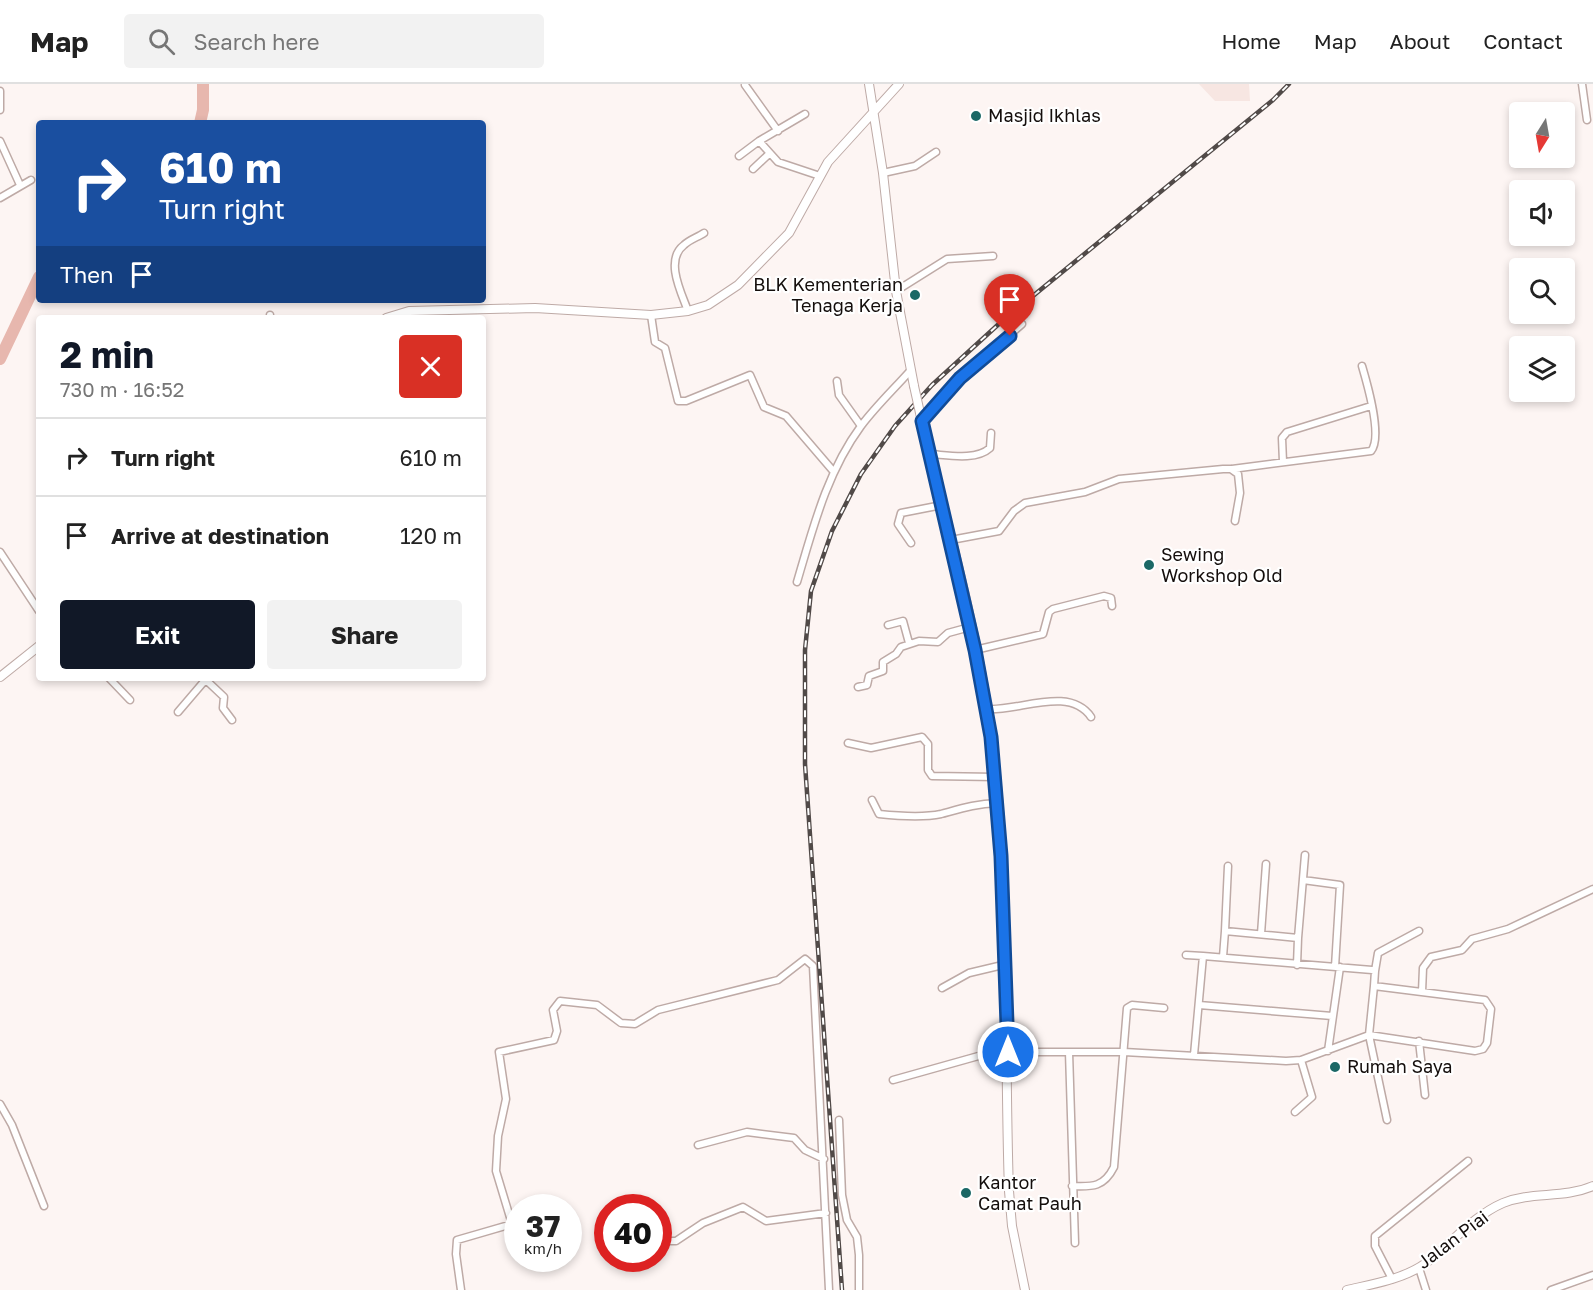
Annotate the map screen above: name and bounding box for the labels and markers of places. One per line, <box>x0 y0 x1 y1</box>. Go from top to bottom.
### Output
place label: Masjid Ikhlas <box>988 104 1101 126</box>
marker: Masjid Ikhlas <box>969 109 983 123</box>
place label: BLK Kementerian Tenaga Kerja <box>753 273 903 316</box>
pin <box>984 274 1035 336</box>
marker: BLK Kementerian Tenaga Kerja <box>908 288 922 302</box>
place label: Sewing Workshop Old <box>1161 543 1283 586</box>
marker: Sewing Workshop Old <box>1142 558 1156 572</box>
place label: Rumah Saya <box>1347 1055 1452 1077</box>
marker: Rumah Saya <box>1328 1060 1342 1074</box>
place label: Kantor Camat Pauh <box>978 1171 1082 1214</box>
marker: Kantor Camat Pauh <box>959 1186 973 1200</box>

